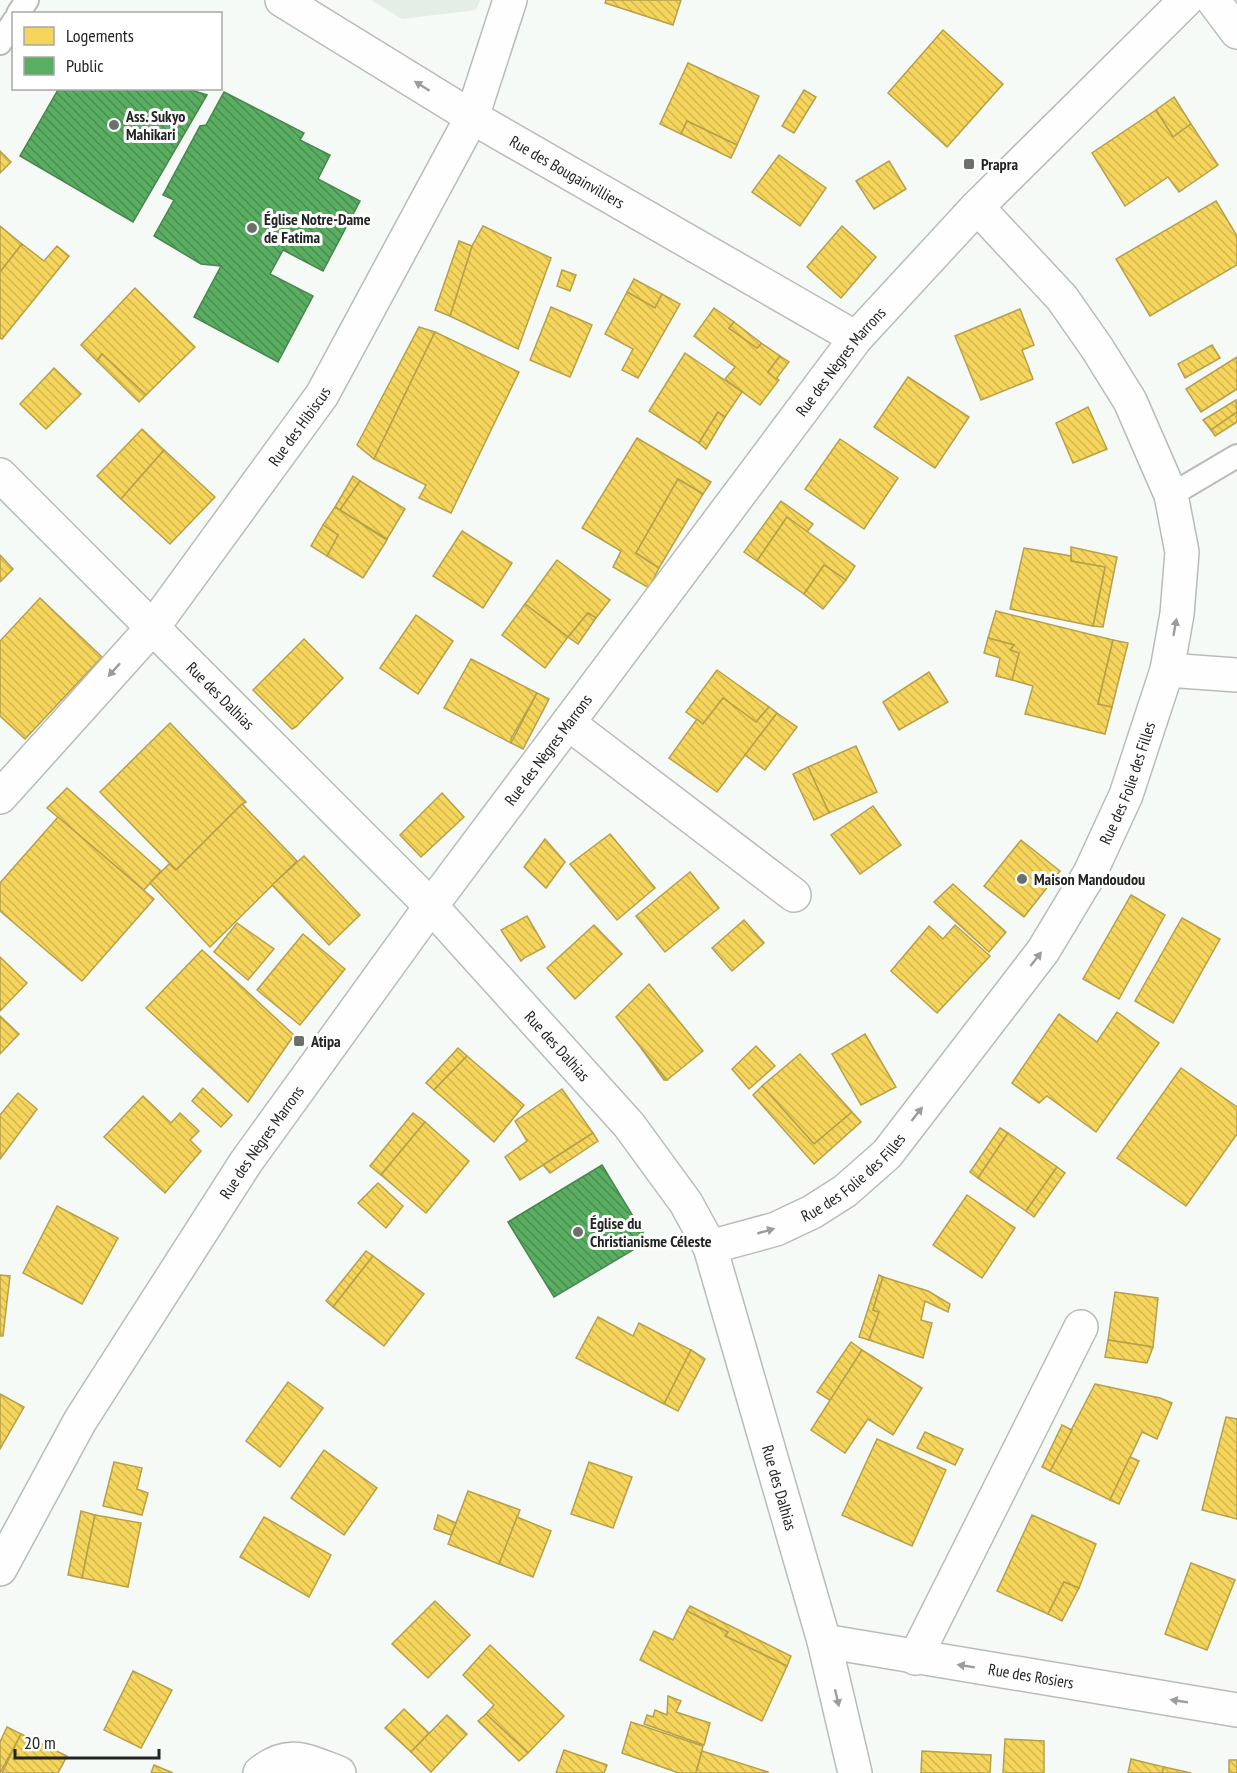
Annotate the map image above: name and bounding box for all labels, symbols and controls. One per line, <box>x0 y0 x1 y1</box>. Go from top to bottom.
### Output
legend <box>12 12 222 90</box>
text: Logements <box>66 24 134 47</box>
text: Public <box>66 54 104 77</box>
one-way arrow <box>414 81 430 92</box>
place label: Ass. Sukyo Mahikari <box>125 106 185 144</box>
marker: Ass. Sukyo Mahikari <box>107 118 121 132</box>
street label: Rue des Bougainvilliers <box>506 131 628 213</box>
place label: Prapra <box>981 154 1018 174</box>
marker: Prapra <box>962 157 976 171</box>
place label: Église Notre-Dame de Fatima <box>264 209 371 247</box>
marker: Église Notre-Dame de Fatima <box>245 221 259 235</box>
street label: Rue des Nègres Marrons <box>791 303 890 420</box>
street label: Rue des Hibiscus <box>264 383 334 470</box>
one-way arrow <box>1171 617 1180 636</box>
street label: Rue des Dalhias <box>182 657 259 734</box>
one-way arrow <box>107 663 121 678</box>
street label: Rue des Nègres Marrons <box>500 690 596 809</box>
street label: Rue des Folie des Filles <box>1095 719 1159 847</box>
place label: Maison Mandoudou <box>1034 869 1145 889</box>
marker: Maison Mandoudou <box>1015 872 1029 886</box>
one-way arrow <box>1030 952 1042 967</box>
street label: Rue des Dalhias <box>520 1006 594 1085</box>
place label: Atipa <box>310 1031 341 1051</box>
marker: Atipa <box>292 1034 306 1048</box>
street label: Rue des Nègres Marrons <box>215 1082 308 1202</box>
one-way arrow <box>911 1106 924 1122</box>
street label: Rue des Folie des Filles <box>798 1129 909 1226</box>
place label: Église du Christianisme Céleste <box>590 1213 712 1251</box>
marker: Église du Christianisme Céleste <box>571 1225 585 1239</box>
one-way arrow <box>758 1226 776 1235</box>
street label: Rue des Dalhias <box>758 1443 801 1533</box>
street label: Rue des Rosiers <box>987 1659 1075 1693</box>
one-way arrow <box>956 1661 975 1670</box>
one-way arrow <box>833 1689 843 1707</box>
one-way arrow <box>1170 1696 1189 1705</box>
scale bar <box>15 1722 159 1760</box>
text: 20 m <box>24 1731 56 1754</box>

